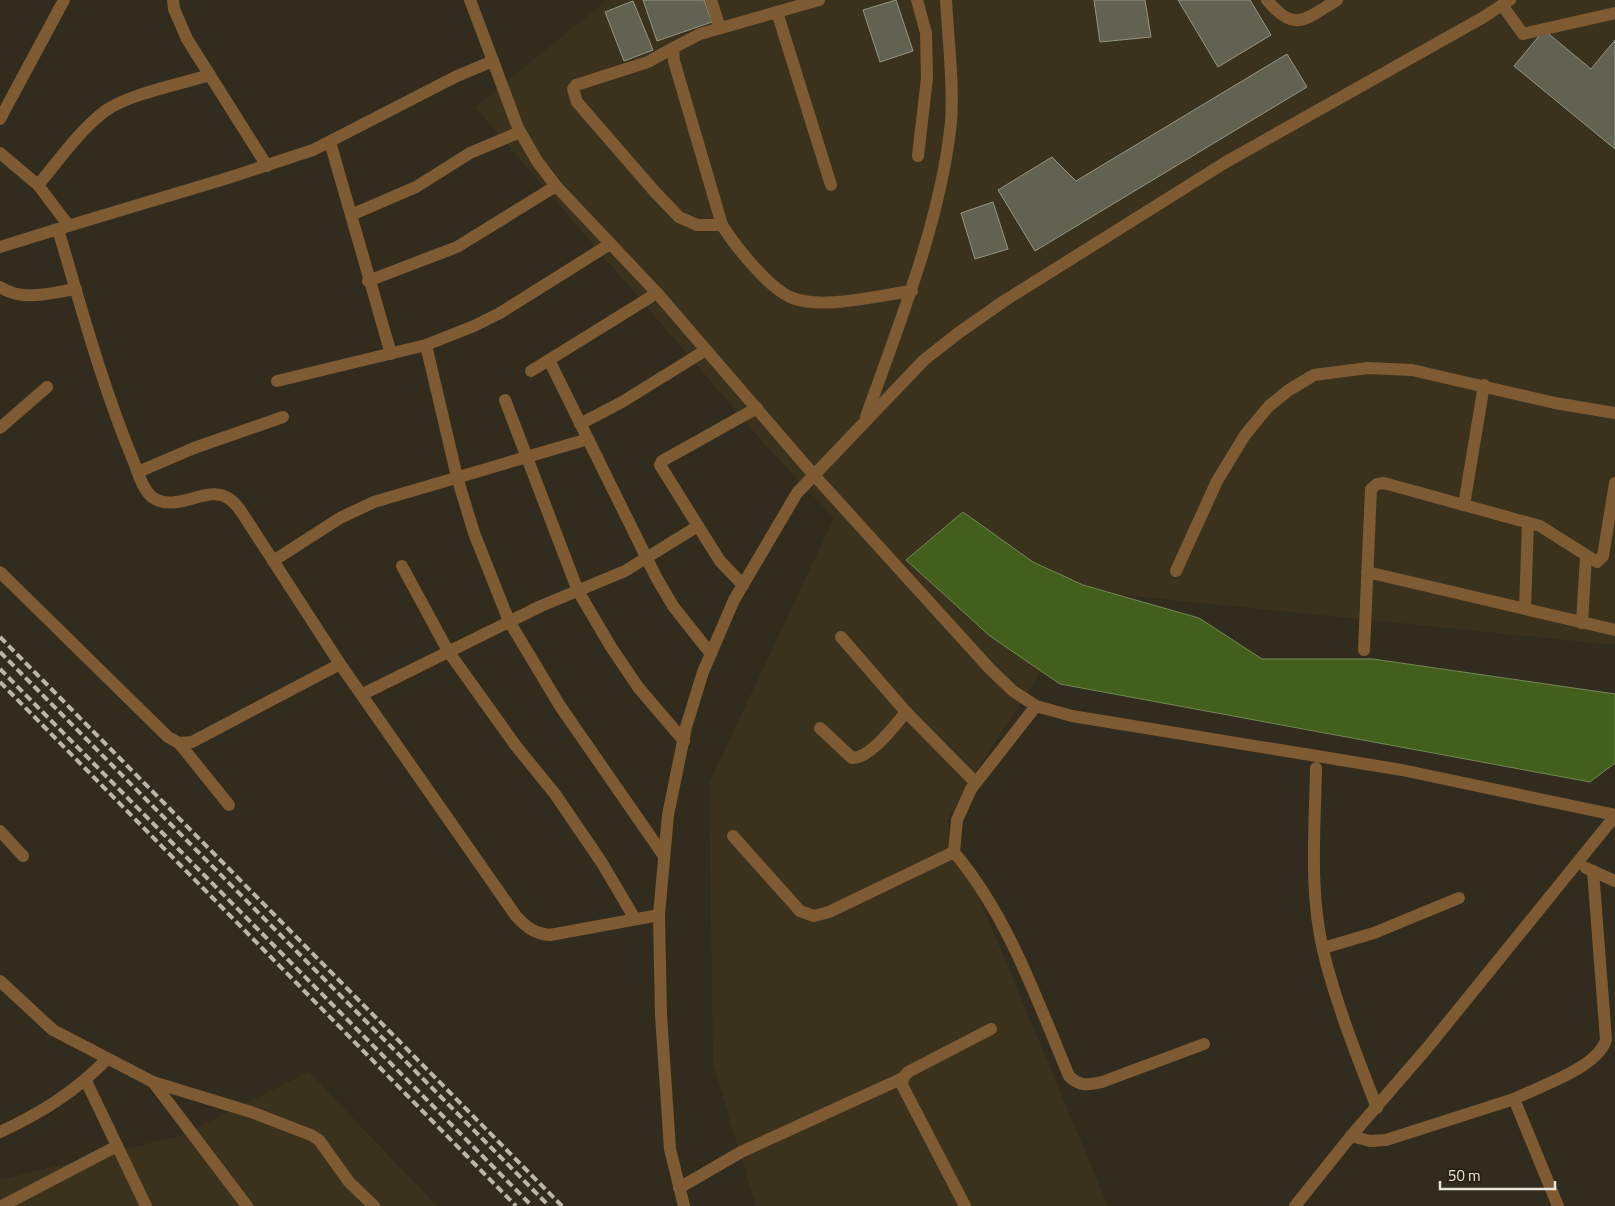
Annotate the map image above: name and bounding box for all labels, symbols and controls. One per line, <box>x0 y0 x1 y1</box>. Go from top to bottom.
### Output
scale bar <box>1440 1158 1555 1190</box>
text: 50 m <box>1448 1164 1481 1187</box>

